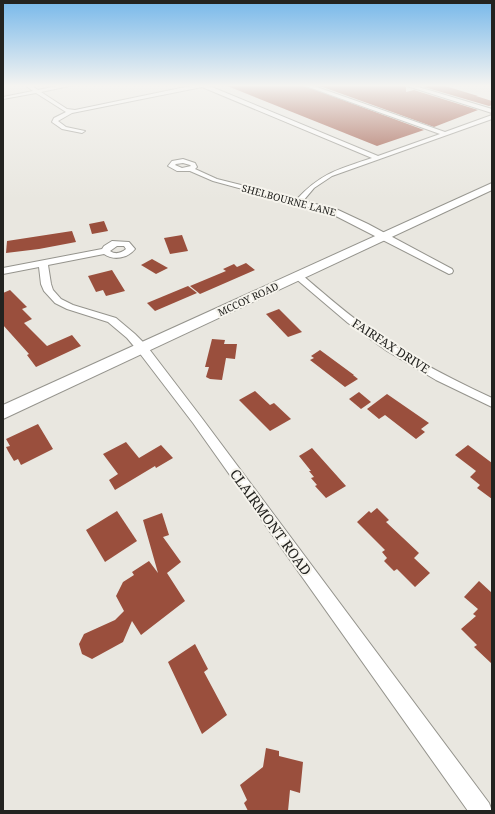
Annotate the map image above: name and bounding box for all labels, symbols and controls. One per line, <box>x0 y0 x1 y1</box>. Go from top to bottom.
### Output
street label: SHELBOURNE LANE <box>240 181 338 219</box>
street label: MCCOY ROAD <box>215 279 281 319</box>
street label: FAIRFAX DRIVE <box>349 315 433 377</box>
street label: CLAIRMONT ROAD <box>226 465 316 579</box>

